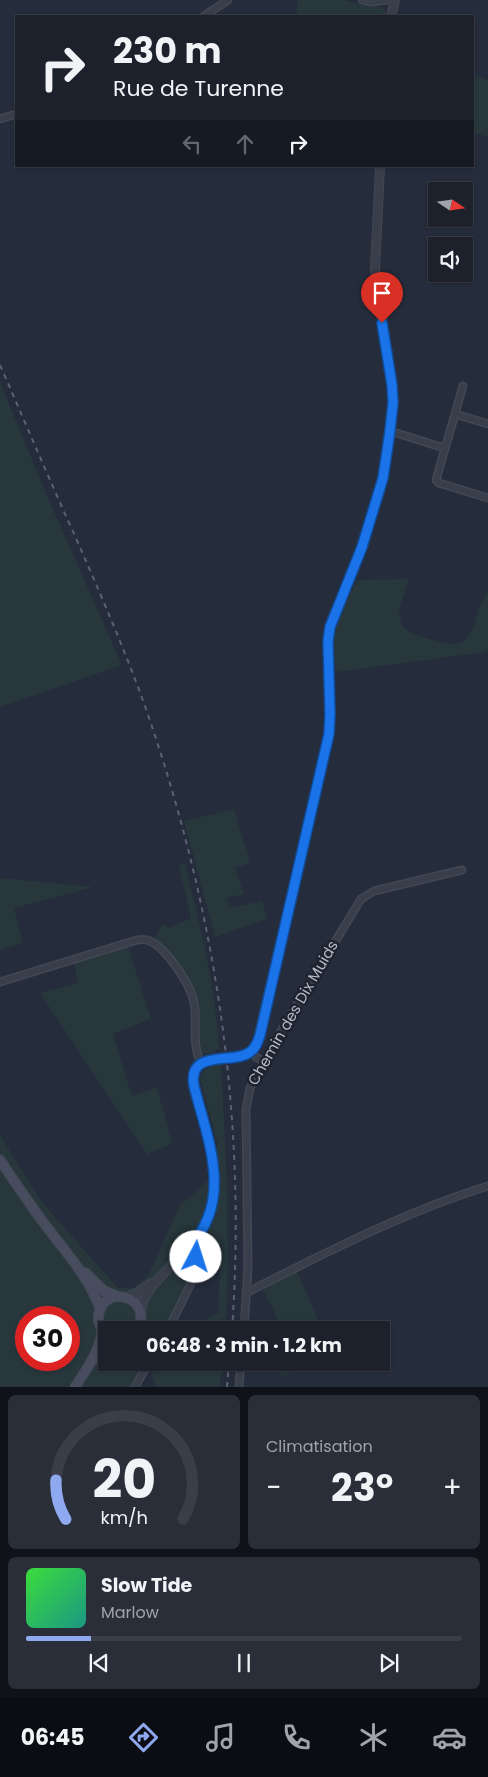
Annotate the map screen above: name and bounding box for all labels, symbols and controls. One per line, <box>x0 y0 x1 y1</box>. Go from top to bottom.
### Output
text: 230 m <box>113 26 221 75</box>
icon: right <box>30 35 95 100</box>
text: Rue de Turenne <box>113 73 284 104</box>
icon: left <box>178 130 206 158</box>
icon: ahead <box>231 130 259 158</box>
icon: right <box>284 130 312 158</box>
north arrow <box>428 182 472 228</box>
map controls <box>428 182 473 282</box>
button: sound <box>428 237 473 282</box>
pin <box>361 272 403 323</box>
icon: arrive <box>368 279 396 307</box>
street label: Chemin des Dix Muids <box>242 936 343 1089</box>
position arrow <box>169 1230 221 1282</box>
speed limit sign: 30 <box>15 1306 80 1371</box>
text: 06:48 · 3 min · 1.2 km <box>146 1332 342 1359</box>
text: Climatisation <box>266 1435 373 1458</box>
text: 20 <box>92 1443 156 1516</box>
text: 23° <box>331 1461 393 1514</box>
text: − <box>266 1468 281 1507</box>
text: + <box>443 1468 462 1507</box>
text: km/h <box>100 1505 148 1530</box>
text: Slow Tide <box>101 1572 192 1599</box>
text: Marlow <box>101 1601 159 1624</box>
icon: previous <box>85 1649 113 1677</box>
icon: pause <box>230 1649 258 1677</box>
icon: next <box>375 1649 403 1677</box>
icon: directions <box>126 1720 161 1755</box>
icon: music <box>203 1720 238 1755</box>
icon: phone <box>279 1720 314 1755</box>
icon: climate <box>356 1720 391 1755</box>
icon: car <box>432 1720 467 1755</box>
text: 06:45 <box>21 1722 85 1753</box>

